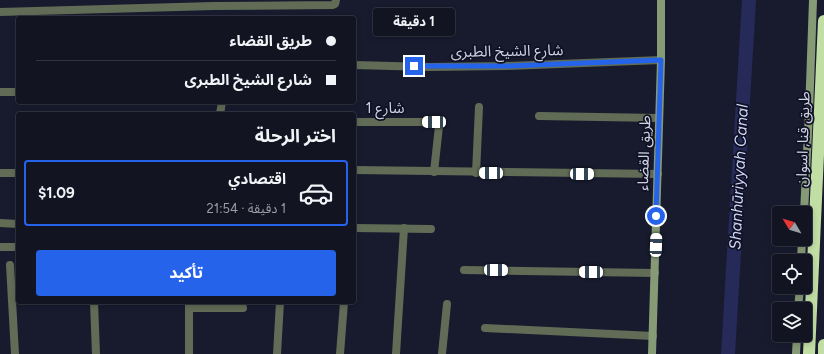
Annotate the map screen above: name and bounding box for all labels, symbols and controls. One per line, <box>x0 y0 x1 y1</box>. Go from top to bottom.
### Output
callout: 1 دقيقة <box>373 8 455 36</box>
text: 1 دقيقة <box>393 14 435 29</box>
text: طريق القضاء <box>229 32 312 50</box>
street label: شارع الشيخ الطبرى <box>450 41 564 64</box>
route end <box>405 57 423 75</box>
text: شارع الشيخ الطبرى <box>185 71 312 89</box>
street label: طريق قنا, اسوان <box>792 91 815 187</box>
street label: شارع 1 <box>365 99 405 120</box>
water label: Shanhūriyyah Canal <box>725 103 752 250</box>
street label: طريق القضاء <box>634 115 655 191</box>
car <box>422 116 446 128</box>
text: اختر الرحلة <box>255 125 336 147</box>
car <box>479 167 503 179</box>
car <box>570 168 594 180</box>
text: اقتصادي <box>228 170 286 188</box>
icon: car <box>298 175 334 211</box>
text: $1.09 <box>38 184 75 202</box>
text: 1 دقيقة · 21:54 <box>207 201 286 216</box>
north arrow <box>772 206 812 246</box>
map controls <box>772 206 812 342</box>
route start <box>647 207 665 225</box>
car <box>650 233 662 257</box>
button: تأكيد <box>36 250 336 296</box>
button: locate <box>772 254 812 294</box>
car <box>484 264 508 276</box>
car <box>579 266 603 278</box>
button: layers <box>772 302 812 342</box>

